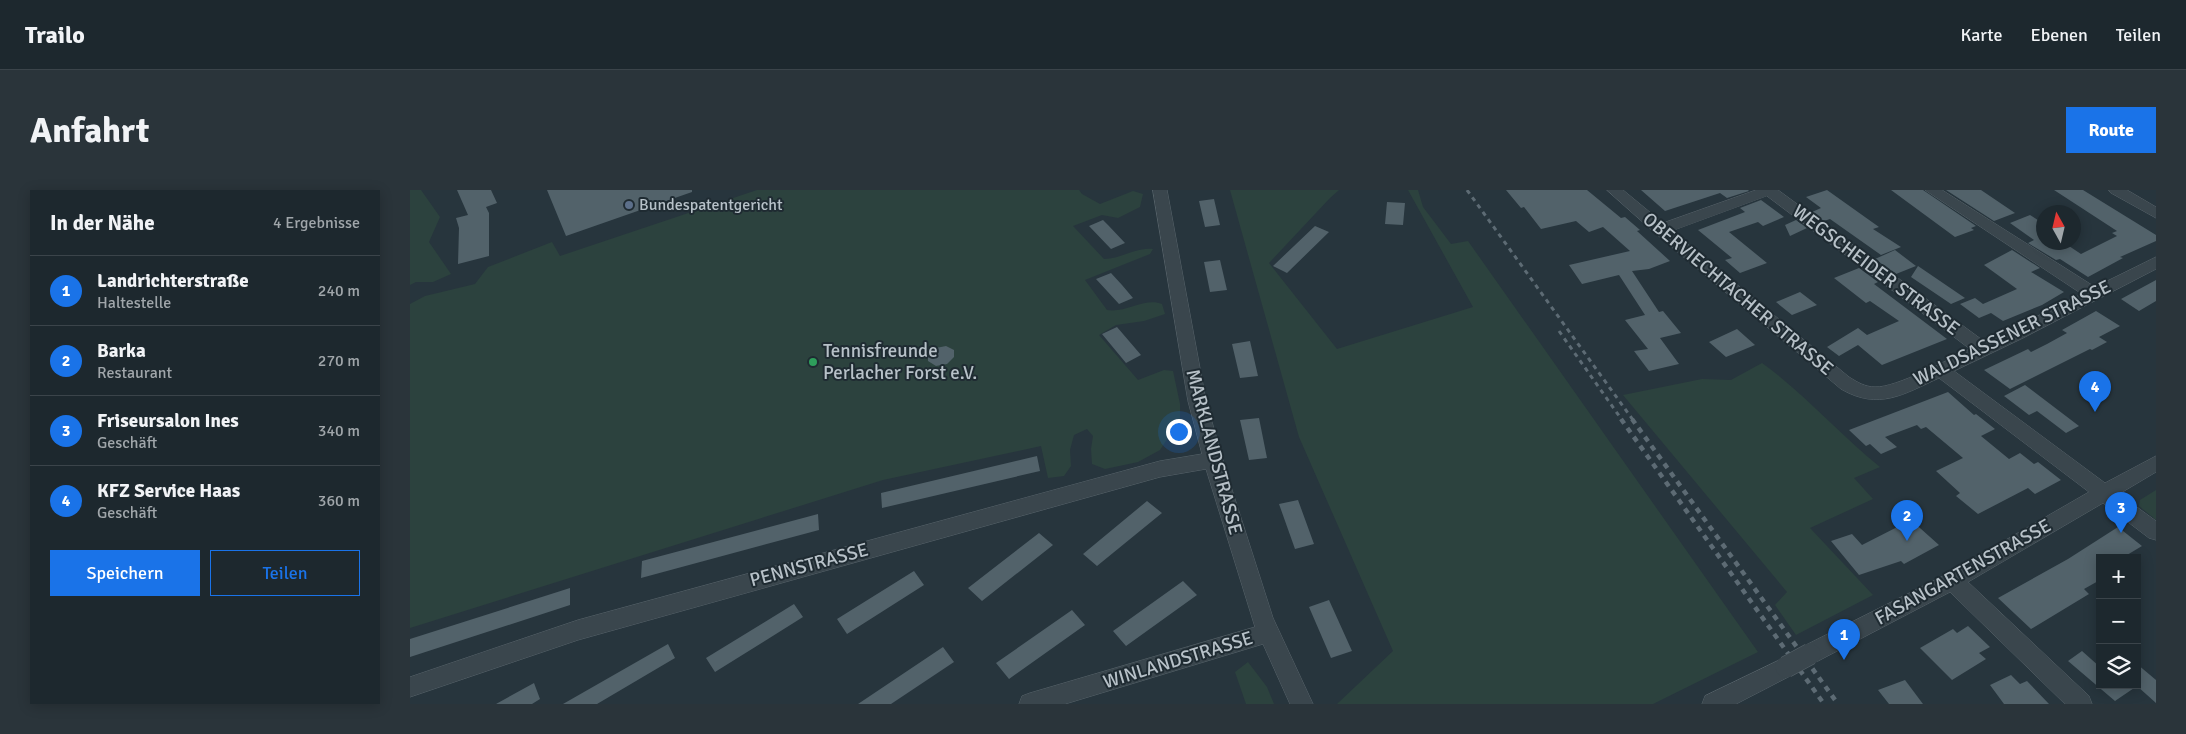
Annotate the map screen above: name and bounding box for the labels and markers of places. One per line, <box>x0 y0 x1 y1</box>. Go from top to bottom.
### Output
place label: Bundespatentgericht <box>639 195 783 215</box>
marker: Bundespatentgericht <box>623 199 635 211</box>
place label: Tennisfreunde Perlacher Forst e.V. <box>823 339 977 385</box>
marker: Tennisfreunde Perlacher Forst e.V. <box>807 356 819 368</box>
pin: 4 <box>2079 371 2111 412</box>
pin: 3 <box>2105 492 2137 533</box>
pin: 2 <box>1891 500 1923 541</box>
pin: 1 <box>1828 619 1860 660</box>

